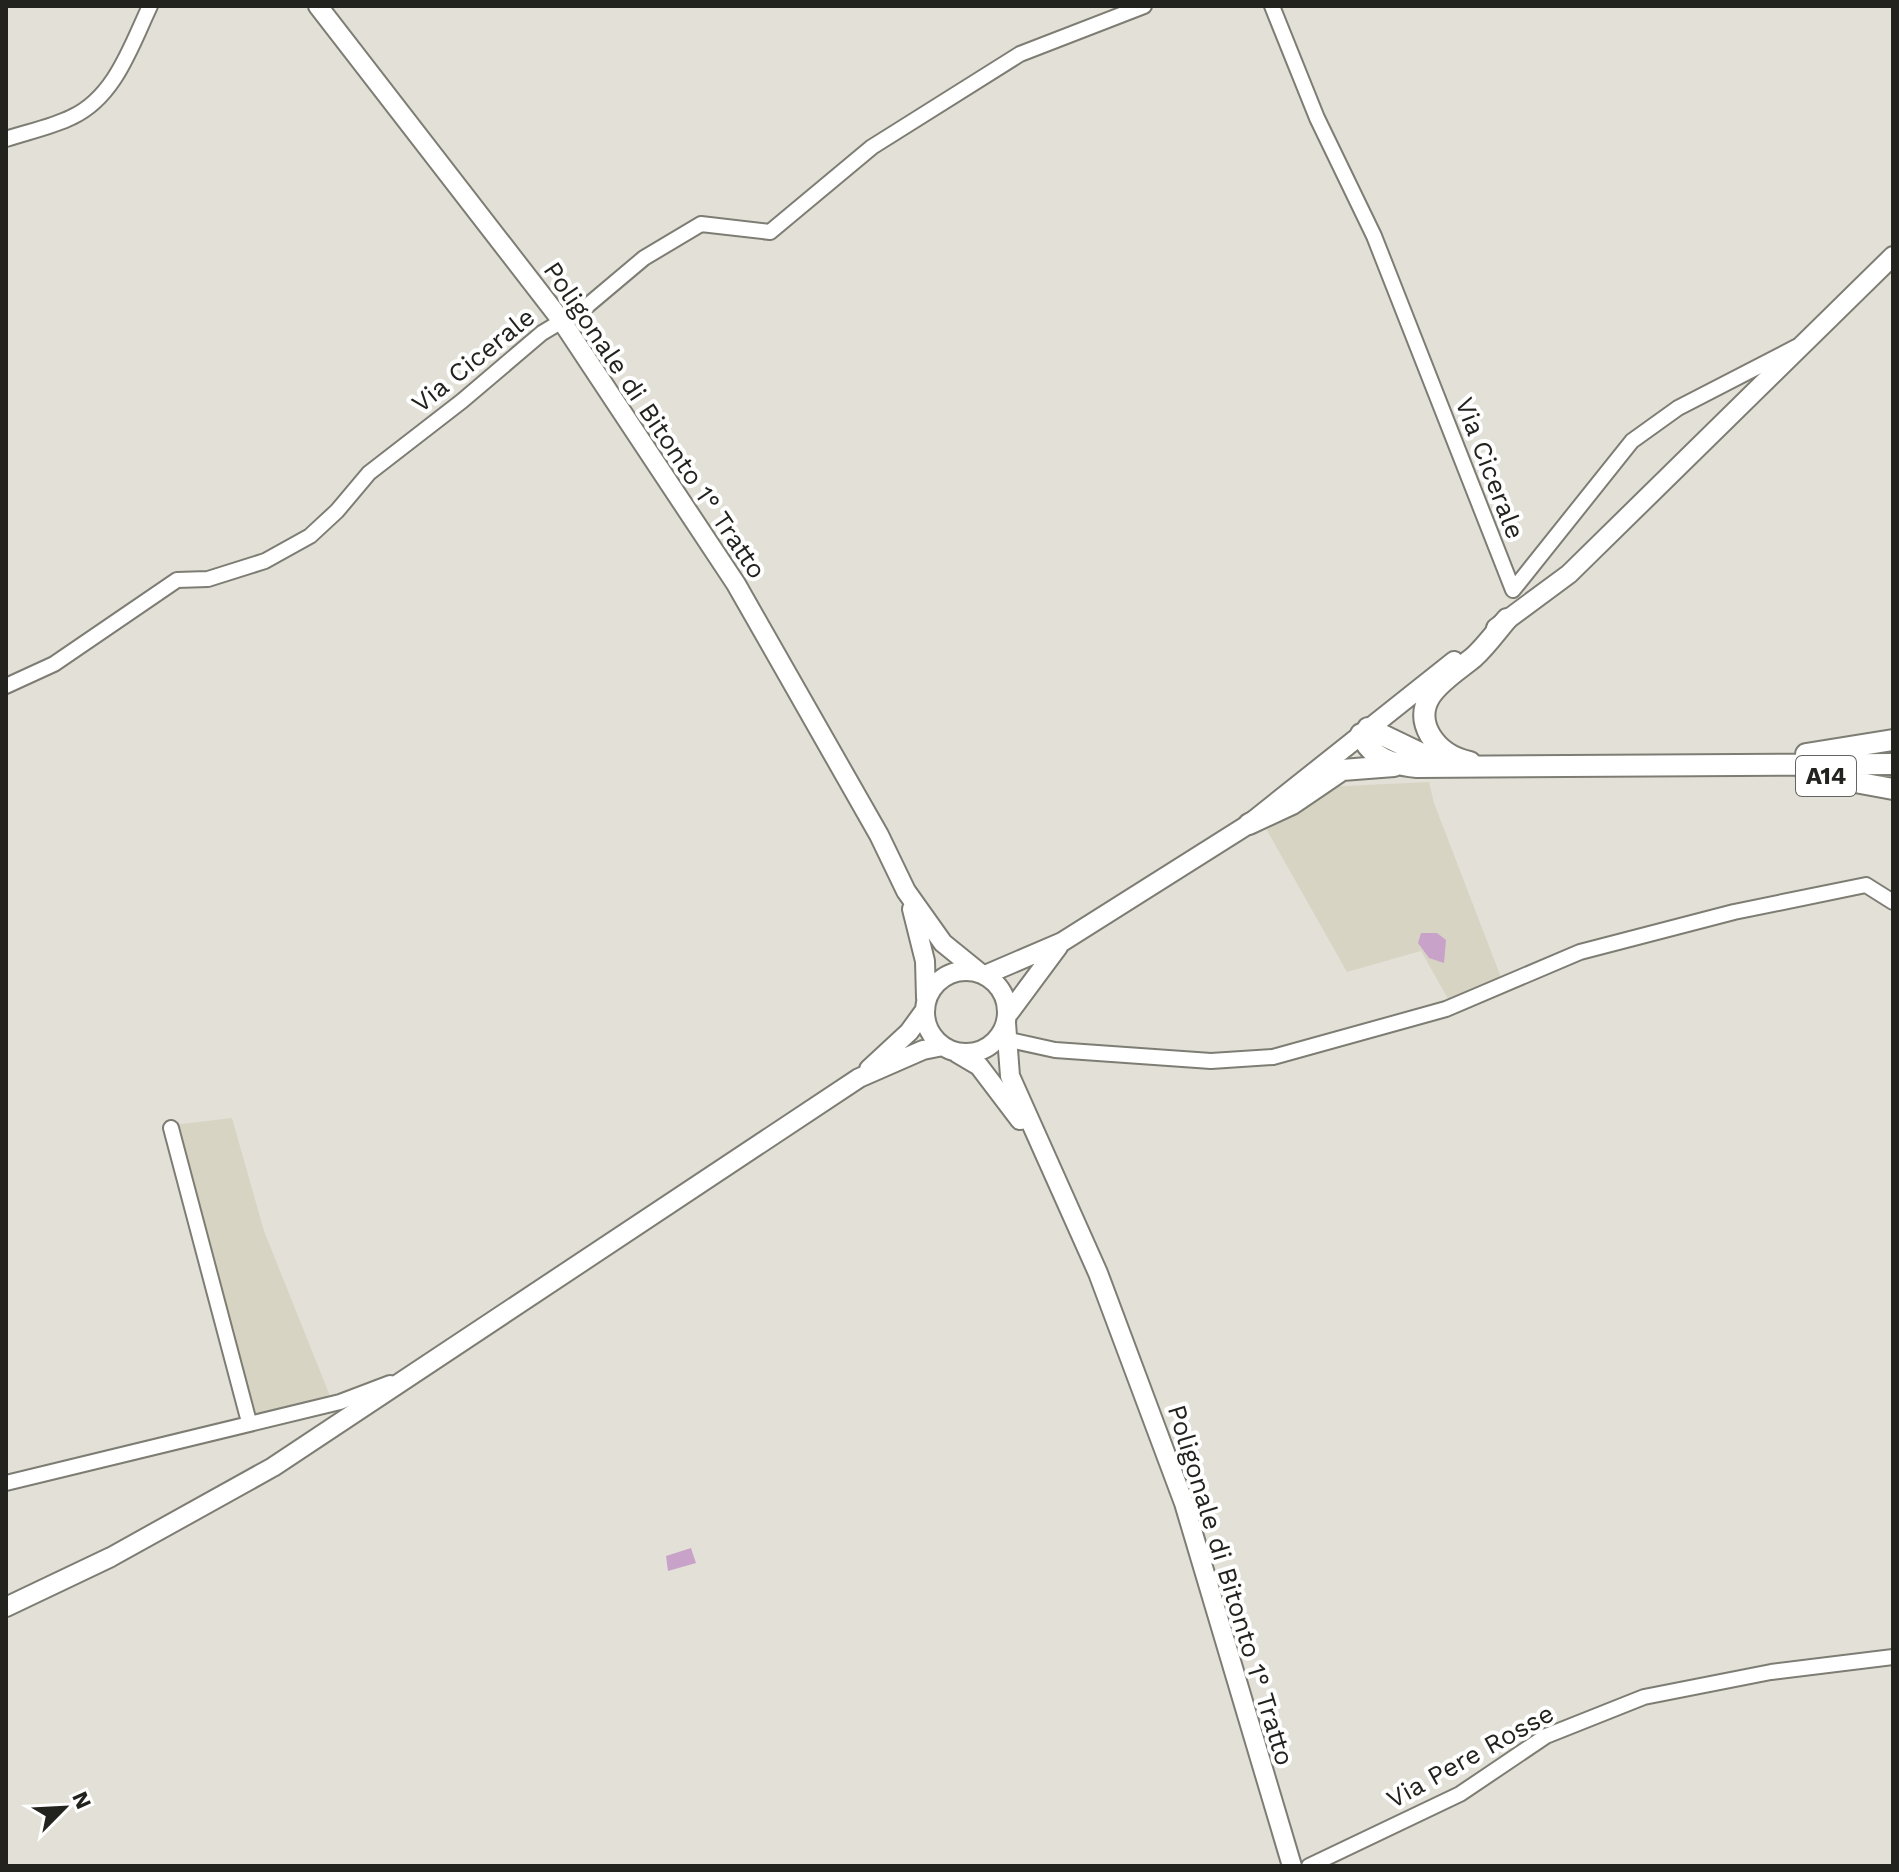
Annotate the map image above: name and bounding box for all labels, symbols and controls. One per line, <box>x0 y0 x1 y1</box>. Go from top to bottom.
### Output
street label: Poligonale di Bitonto 1° Tratto <box>538 256 772 584</box>
street label: Via Cicerale <box>406 301 540 419</box>
street label: Via Cicerale <box>1449 393 1531 543</box>
road number: A14 <box>1796 756 1856 796</box>
street label: Poligonale di Bitonto 1° Tratto <box>1162 1401 1300 1769</box>
street label: Via Pere Rosse <box>1381 1698 1559 1814</box>
north arrow <box>24 1768 104 1848</box>
text: N <box>67 1788 97 1813</box>

